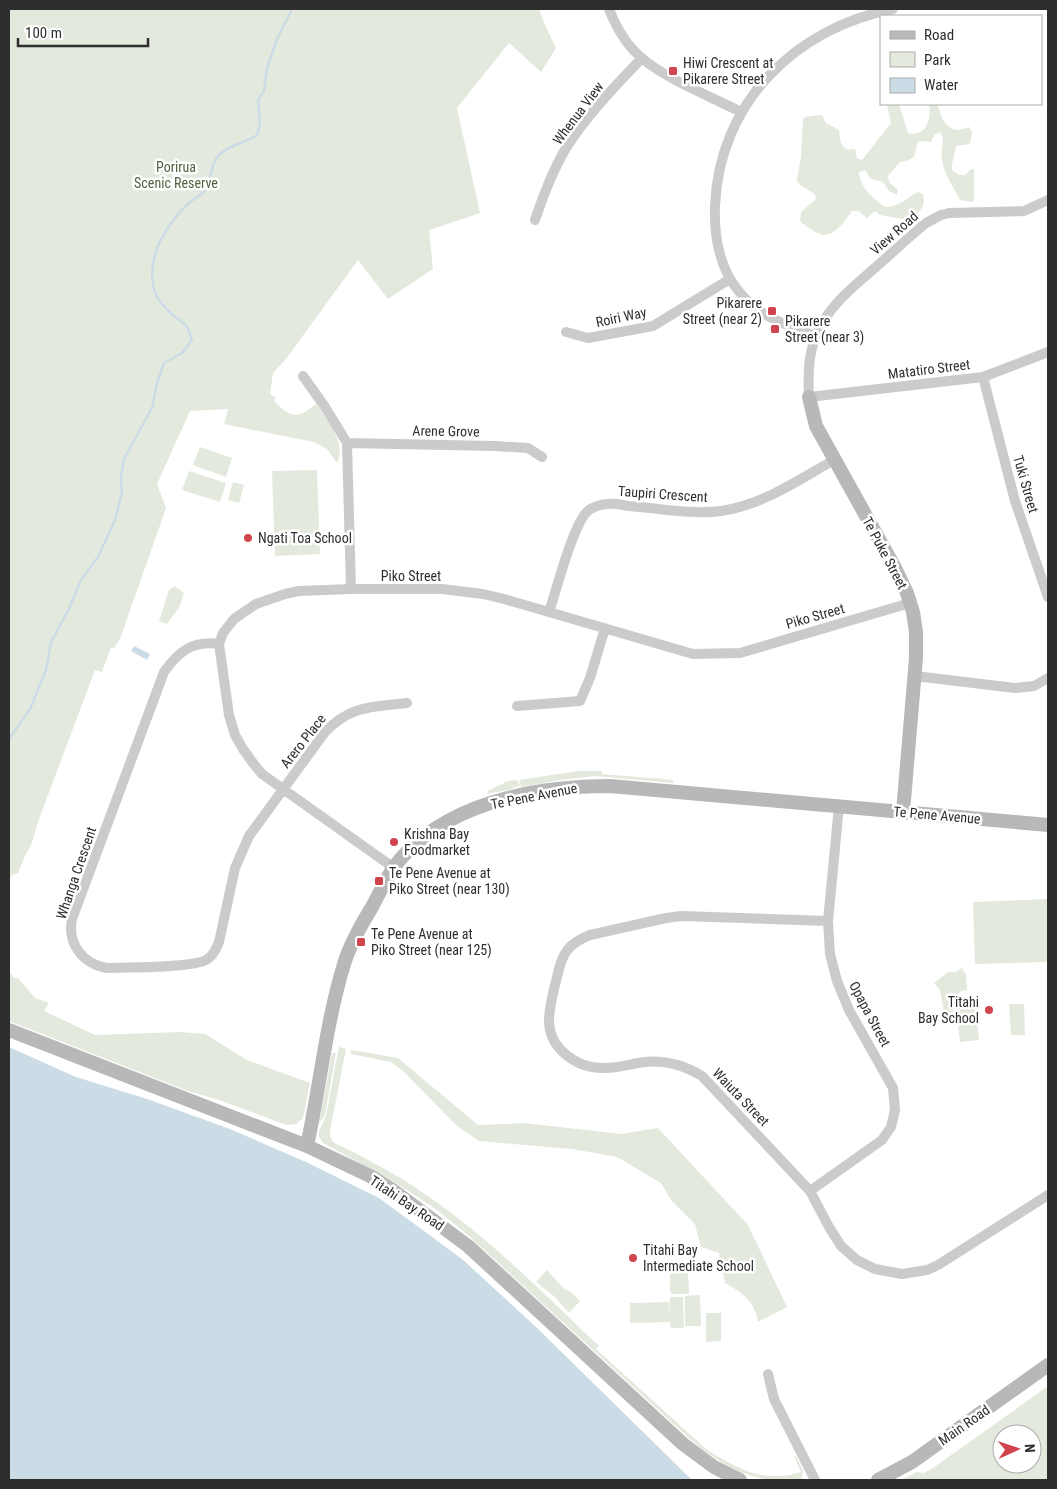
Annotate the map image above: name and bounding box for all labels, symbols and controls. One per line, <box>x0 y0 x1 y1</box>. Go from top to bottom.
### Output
scale bar <box>18 15 148 47</box>
legend <box>880 15 1042 105</box>
text: 100 m <box>25 24 62 42</box>
text: Road <box>924 26 954 44</box>
text: Park <box>924 51 951 69</box>
place label: Hiwi Crescent at Pikarere Street <box>683 55 773 87</box>
marker: Hiwi Crescent at Pikarere Street <box>667 65 679 77</box>
text: Water <box>924 76 959 94</box>
street label: Whenua View <box>549 79 607 147</box>
park label: Porirua Scenic Reserve <box>134 159 218 191</box>
street label: View Road <box>867 208 921 258</box>
place label: Pikarere Street (near 2) <box>683 295 762 328</box>
street label: Roiri Way <box>594 304 648 330</box>
marker: Pikarere Street (near 2) <box>766 305 778 317</box>
place label: Pikarere Street (near 3) <box>785 313 864 346</box>
marker: Pikarere Street (near 3) <box>769 323 781 335</box>
street label: Matatiro Street <box>887 356 971 382</box>
street label: Arene Grove <box>412 422 480 440</box>
street label: Tuki Street <box>1010 453 1042 515</box>
street label: Taupiri Crescent <box>618 483 708 505</box>
street label: Te Puke Street <box>859 514 911 592</box>
place label: Ngati Toa School <box>258 530 352 546</box>
marker: Ngati Toa School <box>242 532 254 544</box>
street label: Piko Street <box>381 568 441 584</box>
street label: Piko Street <box>784 600 846 632</box>
street label: Arero Place <box>277 711 329 771</box>
street label: Te Pene Avenue <box>490 780 579 812</box>
street label: Te Pene Avenue <box>893 803 982 827</box>
street label: Whanga Crescent <box>53 825 99 921</box>
place label: Krishna Bay Foodmarket <box>404 826 470 858</box>
marker: Krishna Bay Foodmarket <box>388 836 400 848</box>
place label: Te Pene Avenue at Piko Street (near 130) <box>389 865 510 898</box>
marker: Te Pene Avenue at Piko Street (near 130) <box>373 875 385 887</box>
place label: Te Pene Avenue at Piko Street (near 125) <box>371 926 492 959</box>
marker: Te Pene Avenue at Piko Street (near 125) <box>355 936 367 948</box>
street label: Opapa Street <box>846 979 894 1049</box>
place label: Titahi Bay School <box>918 994 979 1026</box>
marker: Titahi Bay School <box>983 1004 995 1016</box>
street label: Waiuta Street <box>710 1065 772 1129</box>
street label: Titahi Bay Road <box>367 1172 447 1234</box>
place label: Titahi Bay Intermediate School <box>643 1242 754 1274</box>
marker: Titahi Bay Intermediate School <box>627 1252 639 1264</box>
street label: Main Road <box>935 1402 993 1448</box>
north arrow <box>992 1424 1042 1474</box>
text: N <box>1022 1444 1038 1453</box>

